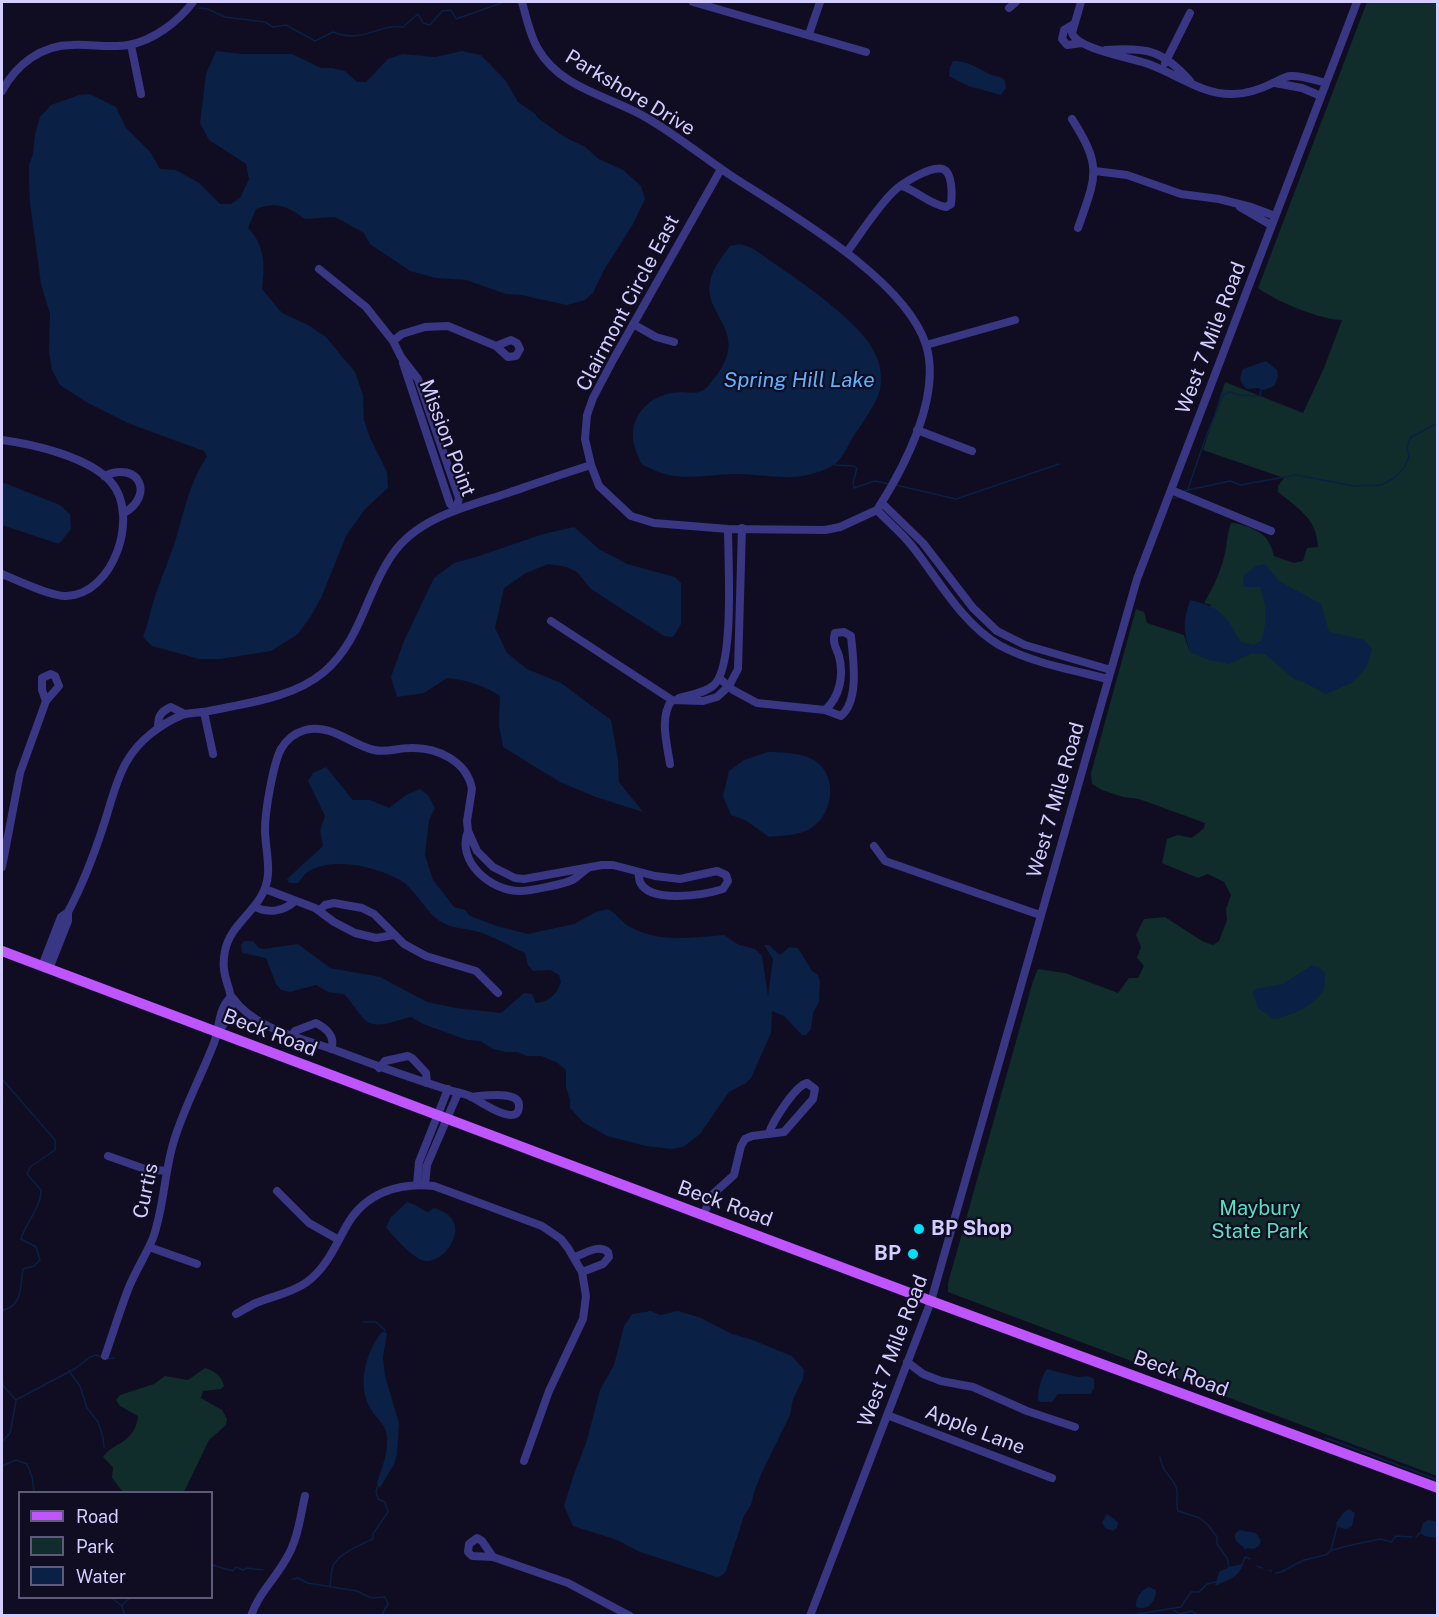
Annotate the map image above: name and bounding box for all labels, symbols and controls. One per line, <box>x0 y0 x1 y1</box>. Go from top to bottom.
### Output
street label: Parkshore Drive <box>561 45 699 141</box>
street label: Clairmont Circle East <box>571 211 685 395</box>
street label: West 7 Mile Road <box>1171 259 1251 417</box>
water label: Spring Hill Lake <box>723 368 875 394</box>
street label: Mission Point <box>414 376 480 500</box>
street label: West 7 Mile Road <box>1022 719 1090 881</box>
street label: Beck Road <box>219 1004 321 1062</box>
street label: Curtis <box>128 1161 164 1221</box>
street label: Beck Road <box>674 1176 776 1232</box>
park label: Maybury State Park <box>1211 1197 1309 1244</box>
place label: BP Shop <box>931 1217 1012 1241</box>
marker: BP Shop <box>912 1222 926 1236</box>
place label: BP <box>874 1242 901 1266</box>
marker: BP <box>906 1247 920 1261</box>
street label: West 7 Mile Road <box>853 1272 933 1430</box>
street label: Beck Road <box>1130 1346 1232 1402</box>
street label: Apple Lane <box>922 1400 1028 1460</box>
legend <box>18 1491 213 1599</box>
text: Road <box>76 1506 119 1527</box>
text: Park <box>76 1536 114 1557</box>
text: Water <box>76 1566 126 1587</box>

